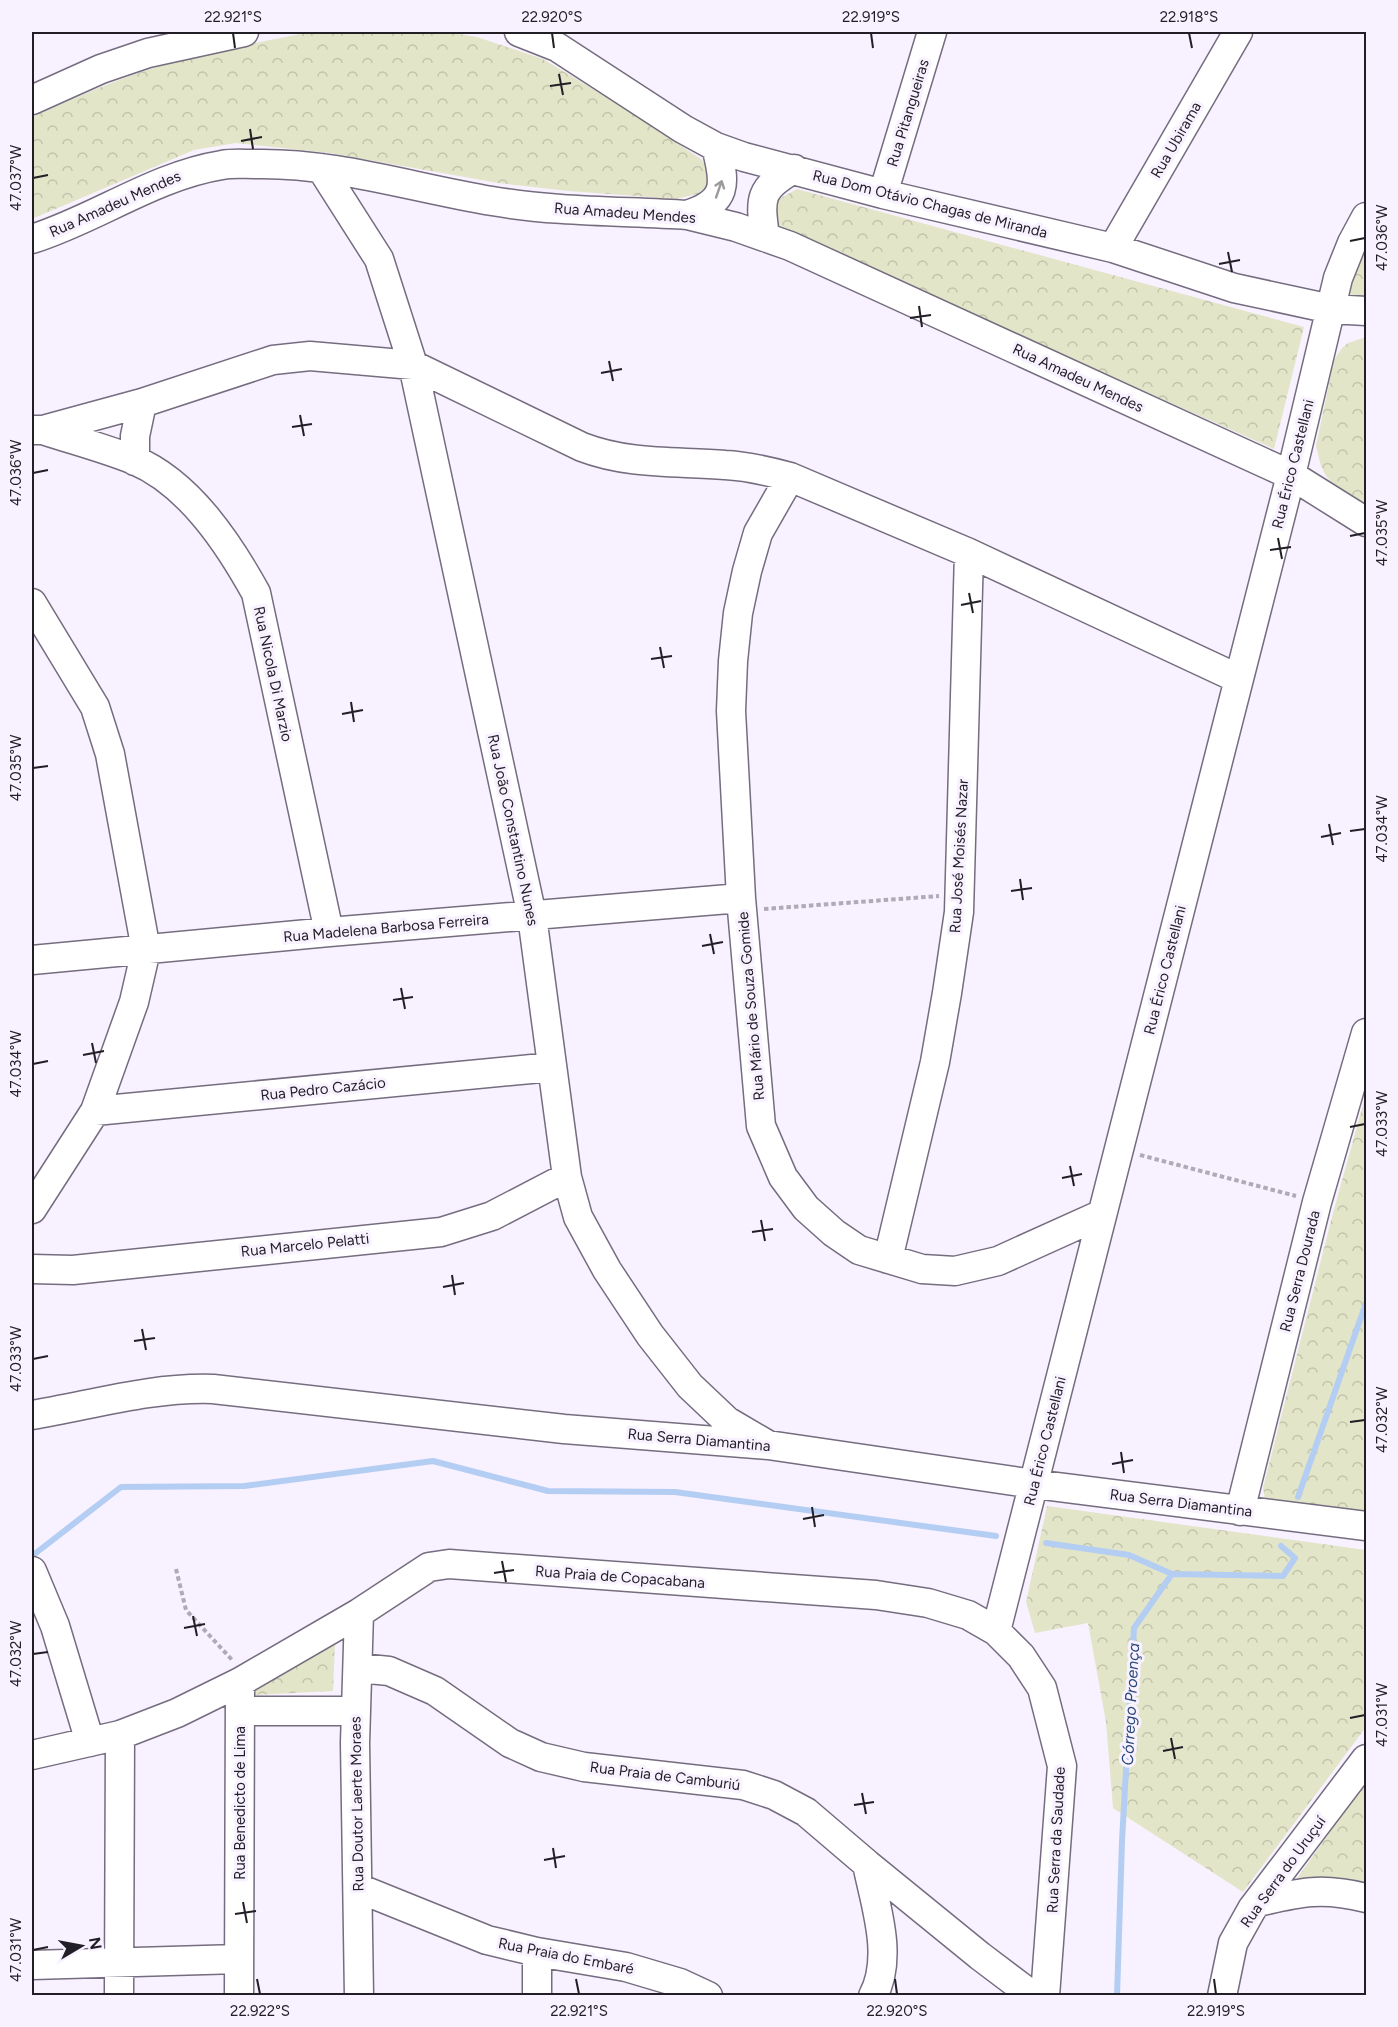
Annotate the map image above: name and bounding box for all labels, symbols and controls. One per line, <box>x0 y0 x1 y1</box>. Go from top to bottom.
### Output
text: 22.921°S <box>204 8 262 26</box>
text: 22.920°S <box>521 8 583 26</box>
text: 22.919°S <box>842 8 900 26</box>
text: 22.918°S <box>1160 8 1218 26</box>
street label: Rua Pitangueiras <box>883 57 933 169</box>
street label: Rua Ubirama <box>1147 99 1205 181</box>
text: 47.037°W <box>7 144 25 211</box>
street label: Rua Dom Otávio Chagas de Miranda <box>811 166 1049 242</box>
street label: Rua Amadeu Mendes <box>46 167 184 241</box>
one-way arrow <box>714 180 725 199</box>
street label: Rua Amadeu Mendes <box>554 199 696 227</box>
text: 47.036°W <box>1373 204 1391 271</box>
street label: Rua Amadeu Mendes <box>1010 340 1146 416</box>
street label: Rua Érico Castellani <box>1268 398 1318 530</box>
text: 47.036°W <box>7 439 25 506</box>
text: 47.035°W <box>1373 499 1391 566</box>
street label: Rua Nicola Di Marzio <box>250 605 296 744</box>
street label: Rua João Constantino Nunes <box>484 732 542 928</box>
text: 47.035°W <box>7 734 25 801</box>
street label: Rua José Moisés Nazar <box>946 778 972 934</box>
text: 47.034°W <box>1373 795 1391 863</box>
street label: Rua Érico Castellani <box>1140 904 1190 1036</box>
street label: Rua Madelena Barbosa Ferreira <box>283 910 489 946</box>
street label: Rua Mário de Souza Gomide <box>734 911 768 1101</box>
text: 47.034°W <box>7 1030 25 1098</box>
street label: Rua Pedro Cazácio <box>259 1073 387 1105</box>
text: 47.033°W <box>1373 1090 1391 1157</box>
street label: Rua Serra Dourada <box>1276 1208 1324 1334</box>
street label: Rua Marcelo Pelatti <box>240 1229 370 1261</box>
text: 47.033°W <box>7 1325 25 1392</box>
street label: Rua Érico Castellani <box>1020 1375 1070 1507</box>
text: 47.032°W <box>1373 1386 1391 1453</box>
street label: Rua Serra Diamantina <box>627 1425 771 1455</box>
street label: Rua Serra Diamantina <box>1109 1485 1253 1521</box>
street label: Rua Praia de Copacabana <box>534 1562 706 1592</box>
text: 47.032°W <box>7 1620 25 1687</box>
water label: Córrego Proença <box>1118 1642 1143 1766</box>
text: 47.031°W <box>1373 1682 1391 1747</box>
street label: Rua Doutor Laerte Moraes <box>346 1716 368 1892</box>
street label: Rua Benedicto de Lima <box>231 1726 249 1880</box>
street label: Rua Praia de Camburiú <box>589 1758 741 1794</box>
street label: Rua Serra da Saudade <box>1043 1766 1069 1914</box>
street label: Rua Serra do Uruçuí <box>1237 1812 1330 1931</box>
north arrow <box>51 1916 111 1976</box>
text: 47.031°W <box>7 1917 25 1982</box>
street label: Rua Praia do Embaré <box>497 1934 635 1978</box>
text: N <box>85 1936 106 1951</box>
text: 22.922°S <box>230 2002 290 2020</box>
text: 22.921°S <box>550 2002 608 2020</box>
text: 22.920°S <box>866 2002 928 2020</box>
text: 22.919°S <box>1187 2002 1245 2020</box>

